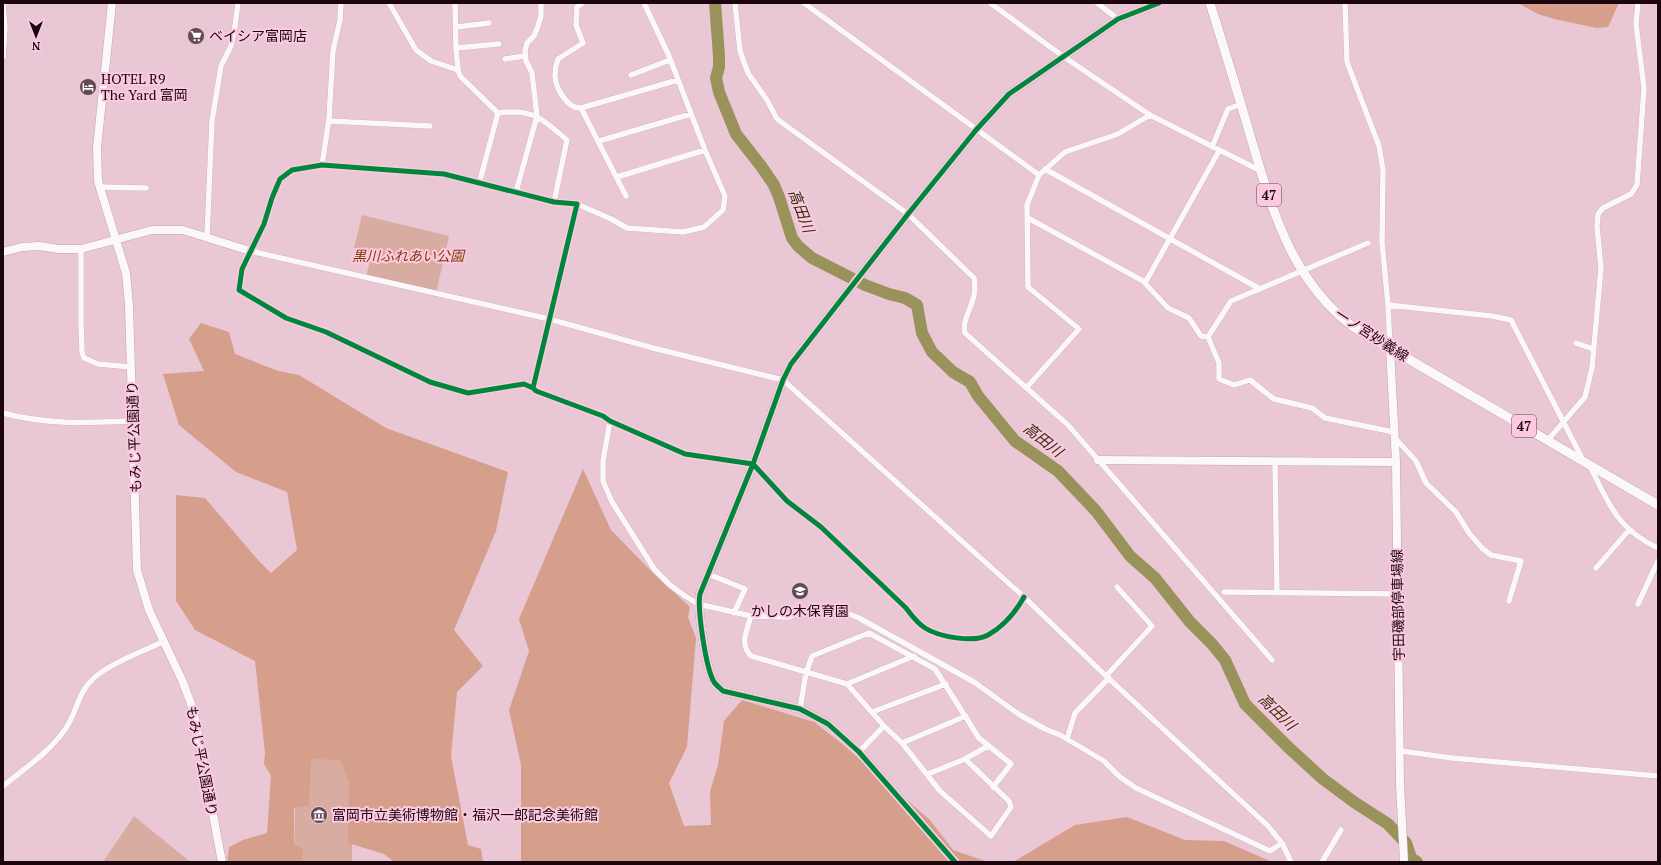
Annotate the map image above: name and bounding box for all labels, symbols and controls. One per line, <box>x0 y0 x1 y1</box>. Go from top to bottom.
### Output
north arrow <box>16 16 56 56</box>
supermarket icon: ベイシア富岡店 <box>186 26 206 46</box>
place label: ベイシア富岡店 <box>209 26 307 45</box>
text: N <box>31 39 40 53</box>
place label: HOTEL R9 The Yard 富岡 <box>101 69 188 104</box>
hotel icon: HOTEL R9 The Yard 富岡 <box>78 77 98 97</box>
road number: 47 <box>1257 184 1281 206</box>
water label: 高田川 <box>785 186 820 237</box>
park label: 黒川ふれあい公園 <box>352 246 466 265</box>
street label: 一ノ宮妙義線 <box>1332 304 1413 365</box>
street label: もみじ平公園通り <box>122 381 145 493</box>
road number: 47 <box>1512 415 1536 437</box>
water label: 高田川 <box>1020 417 1069 462</box>
street label: 宇田磯部停車場線 <box>1387 549 1408 661</box>
school or university icon: かしの木保育園 <box>790 581 810 601</box>
place label: かしの木保育園 <box>751 601 849 620</box>
water label: 高田川 <box>1255 688 1302 735</box>
street label: もみじ平公園通り <box>182 704 223 818</box>
museum icon: 富岡市立美術博物館・福沢一郎記念美術館 <box>309 805 329 825</box>
place label: 富岡市立美術博物館・福沢一郎記念美術館 <box>332 805 598 824</box>

